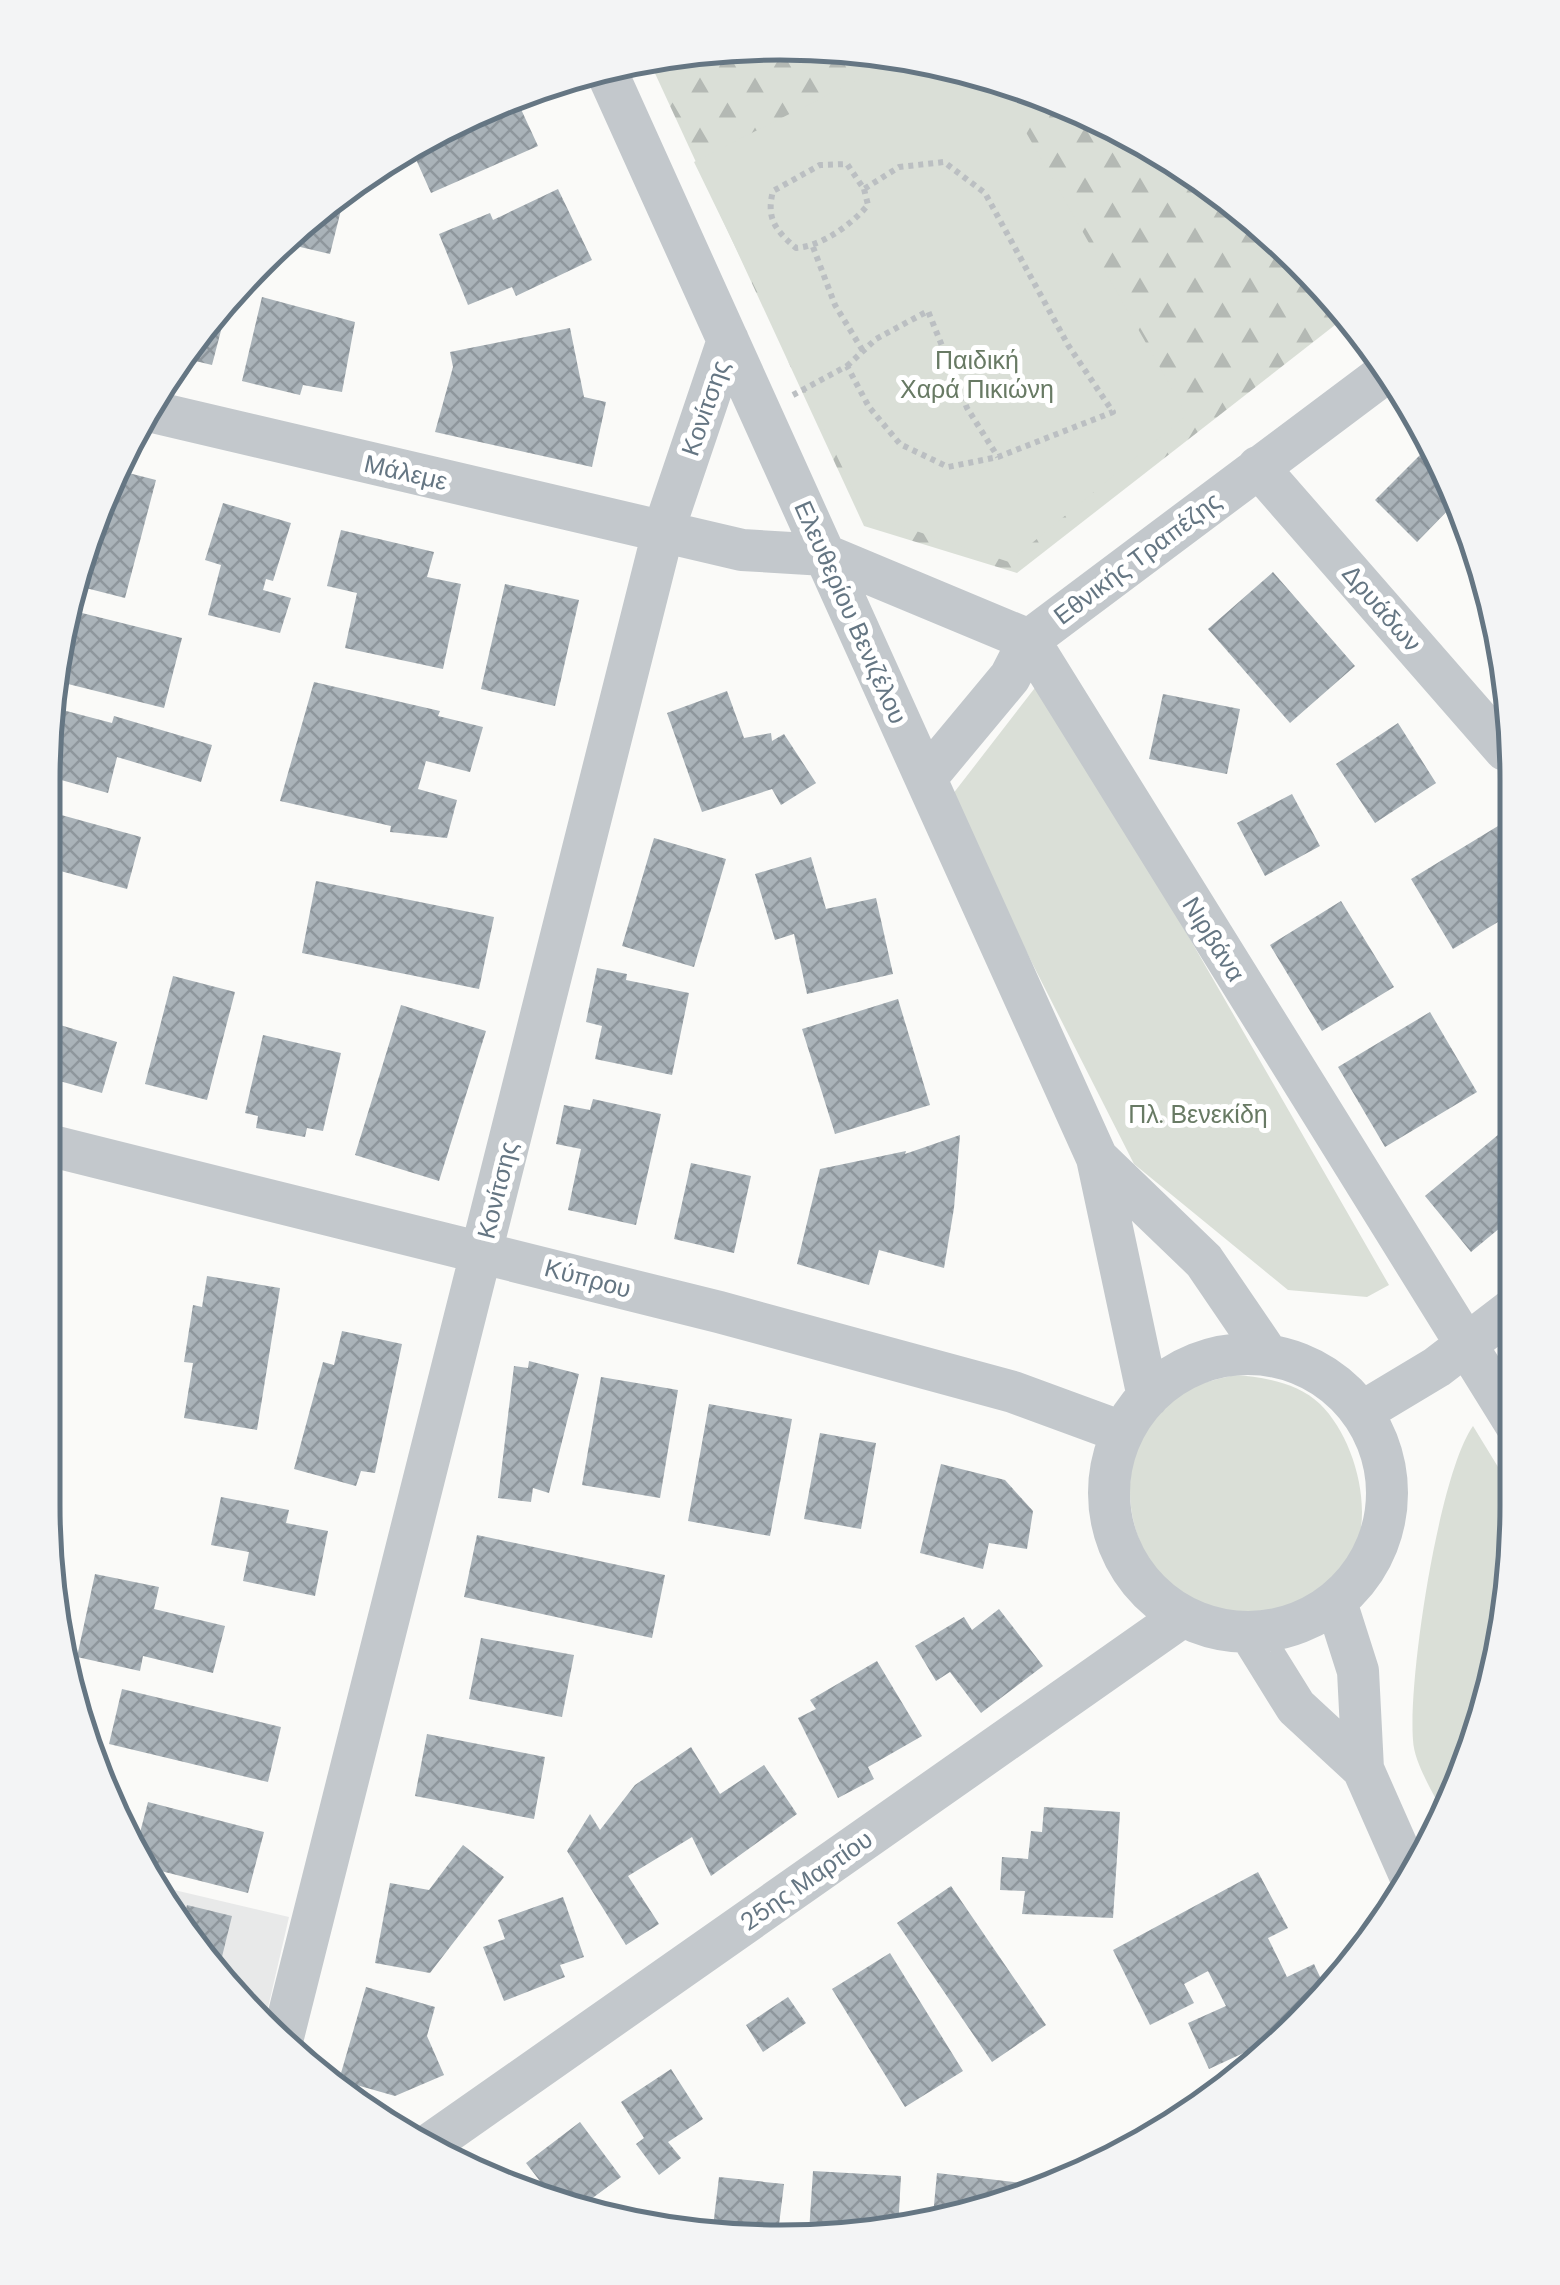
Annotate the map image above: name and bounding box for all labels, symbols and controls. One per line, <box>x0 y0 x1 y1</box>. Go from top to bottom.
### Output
park label: Παιδική Χαρά Πικιώνη <box>900 344 1054 406</box>
street label: Κονίτσης <box>674 356 737 460</box>
street label: Μάλεμε <box>361 447 451 498</box>
street label: Εθνικής Τραπέζης <box>1047 485 1228 632</box>
street label: Ελευθερίου Βενιζέλου <box>787 496 915 729</box>
street label: Δρυάδων <box>1335 558 1429 659</box>
street label: Νιρβάνα <box>1175 891 1252 988</box>
park label: Πλ. Βενεκίδη <box>1128 1098 1268 1131</box>
street label: Κονίτσης <box>469 1138 525 1242</box>
street label: Κύπρου <box>541 1251 635 1306</box>
street label: 25ης Μαρτίου <box>734 1823 879 1938</box>

